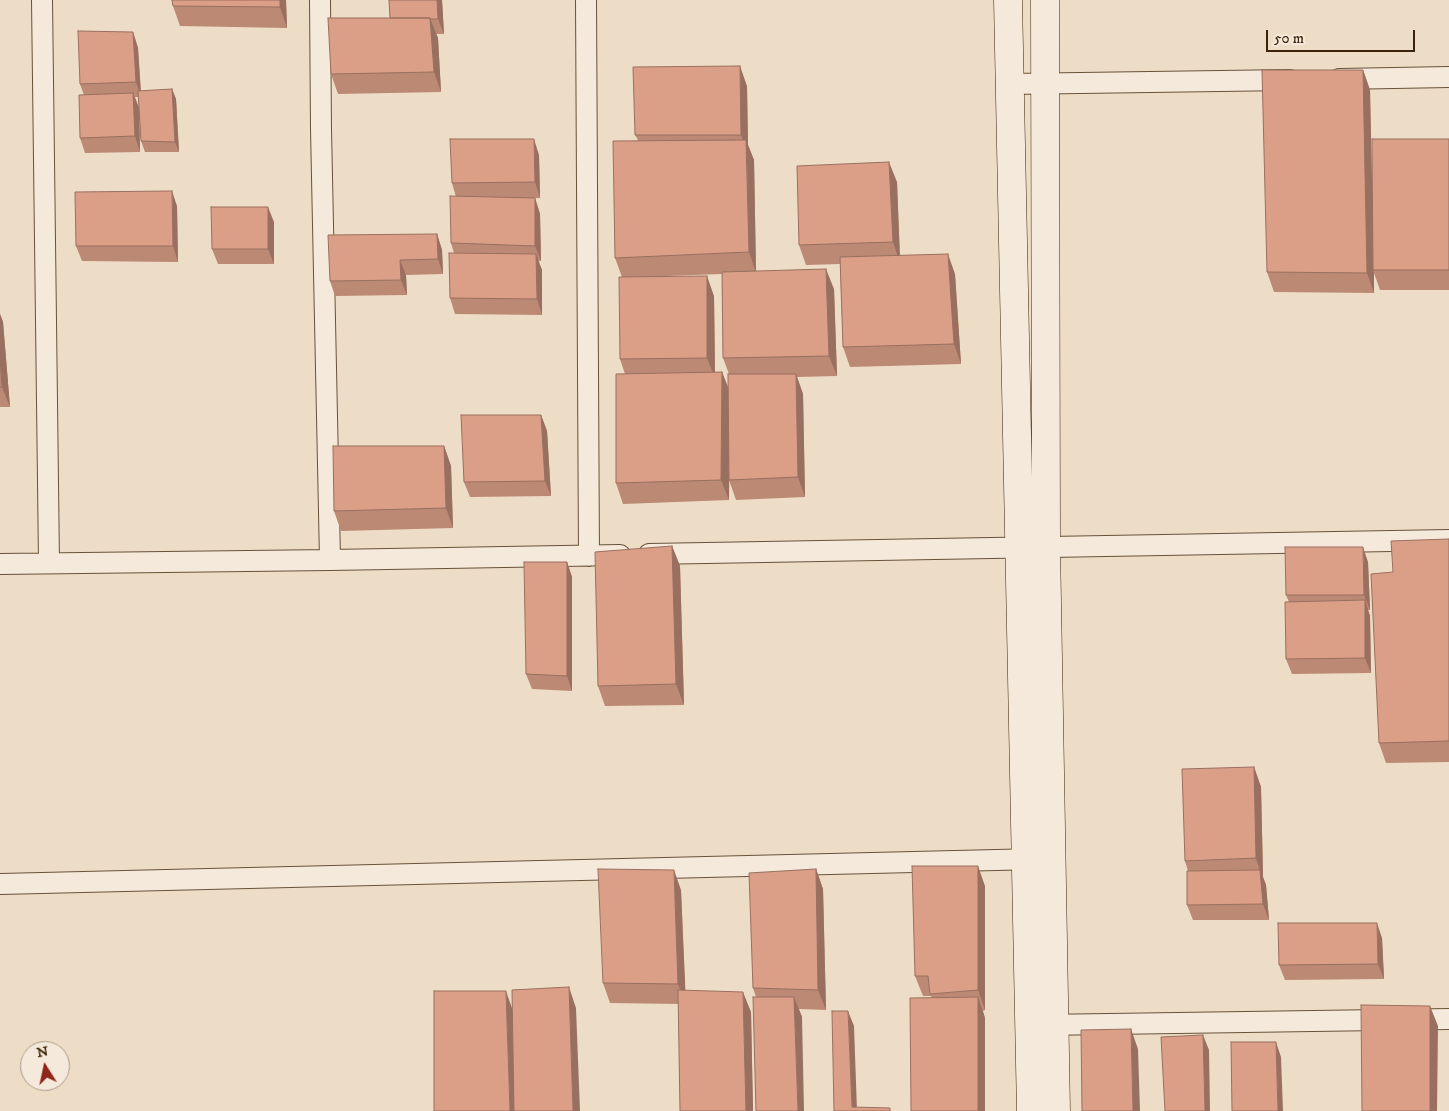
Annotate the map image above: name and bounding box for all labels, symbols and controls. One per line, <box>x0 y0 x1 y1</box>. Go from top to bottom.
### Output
scale bar <box>1269 20 1418 52</box>
text: 50 m <box>1274 29 1304 48</box>
north arrow <box>20 1041 70 1091</box>
text: N <box>35 1042 50 1062</box>

